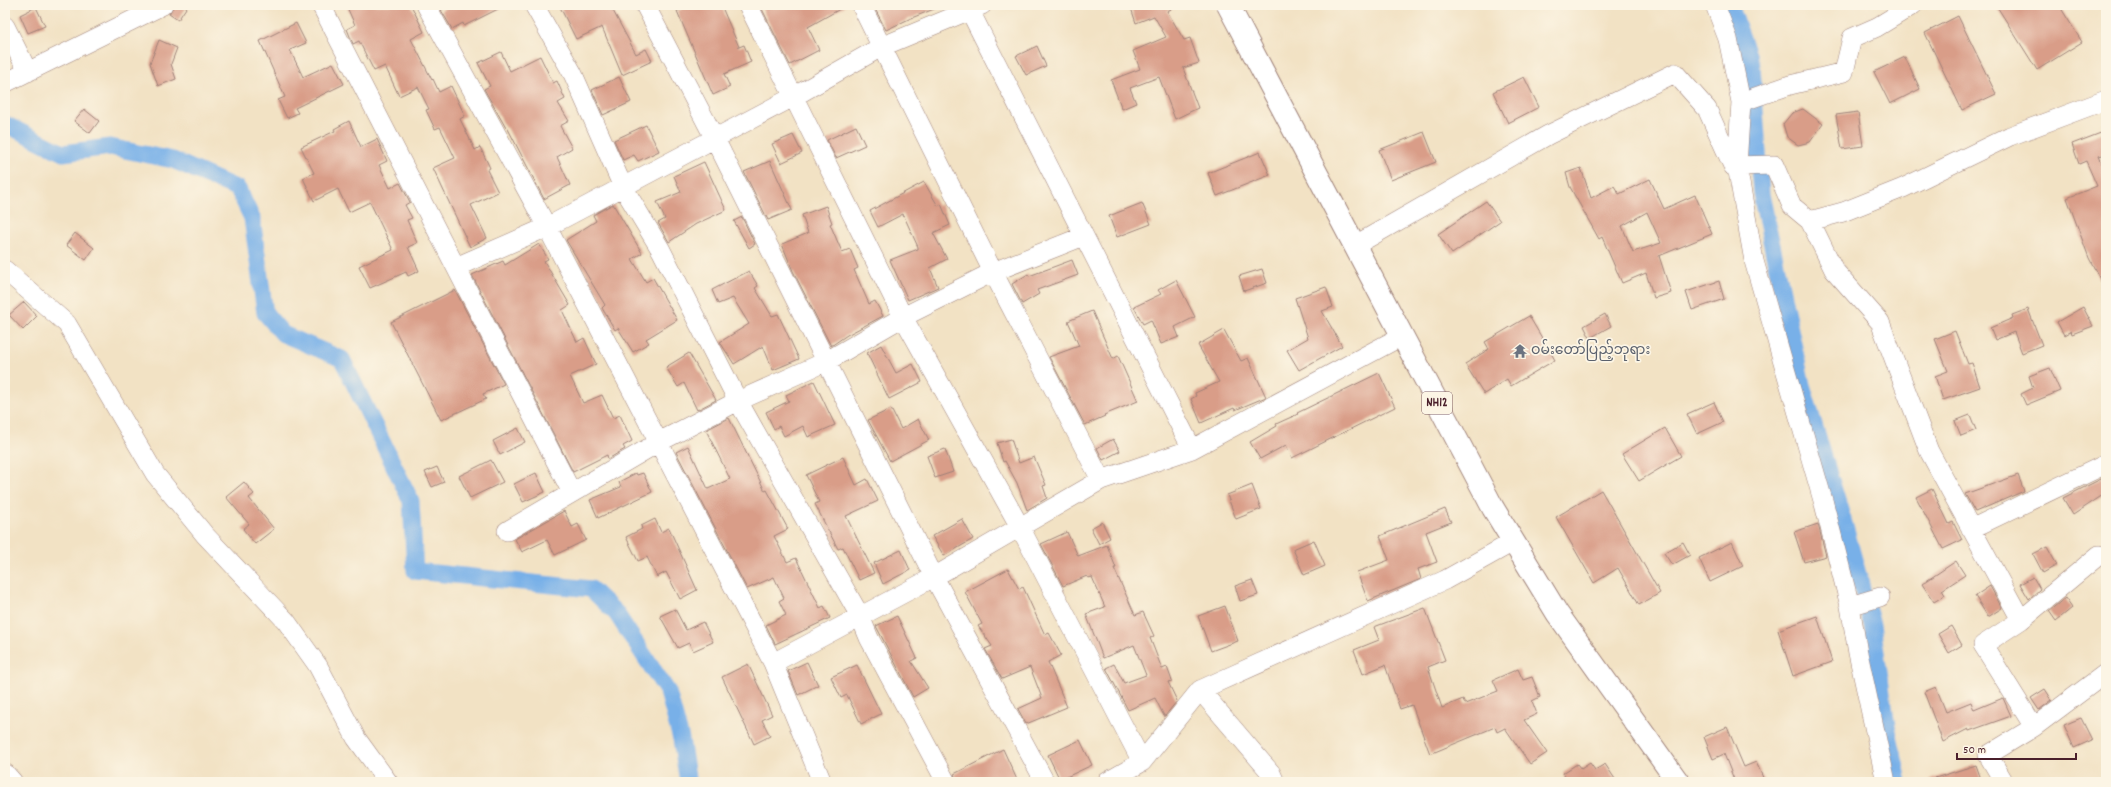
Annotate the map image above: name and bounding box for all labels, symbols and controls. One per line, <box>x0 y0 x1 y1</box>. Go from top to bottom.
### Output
place label: ဝမ်းတော်ပြည့်ဘုရား <box>1531 339 1650 361</box>
temple icon: ဝမ်းတော်ပြည့်ဘုရား <box>1512 343 1528 359</box>
road number: NH12 <box>1422 392 1452 414</box>
scale bar <box>1957 735 2076 761</box>
text: 50 m <box>1963 742 1986 759</box>

